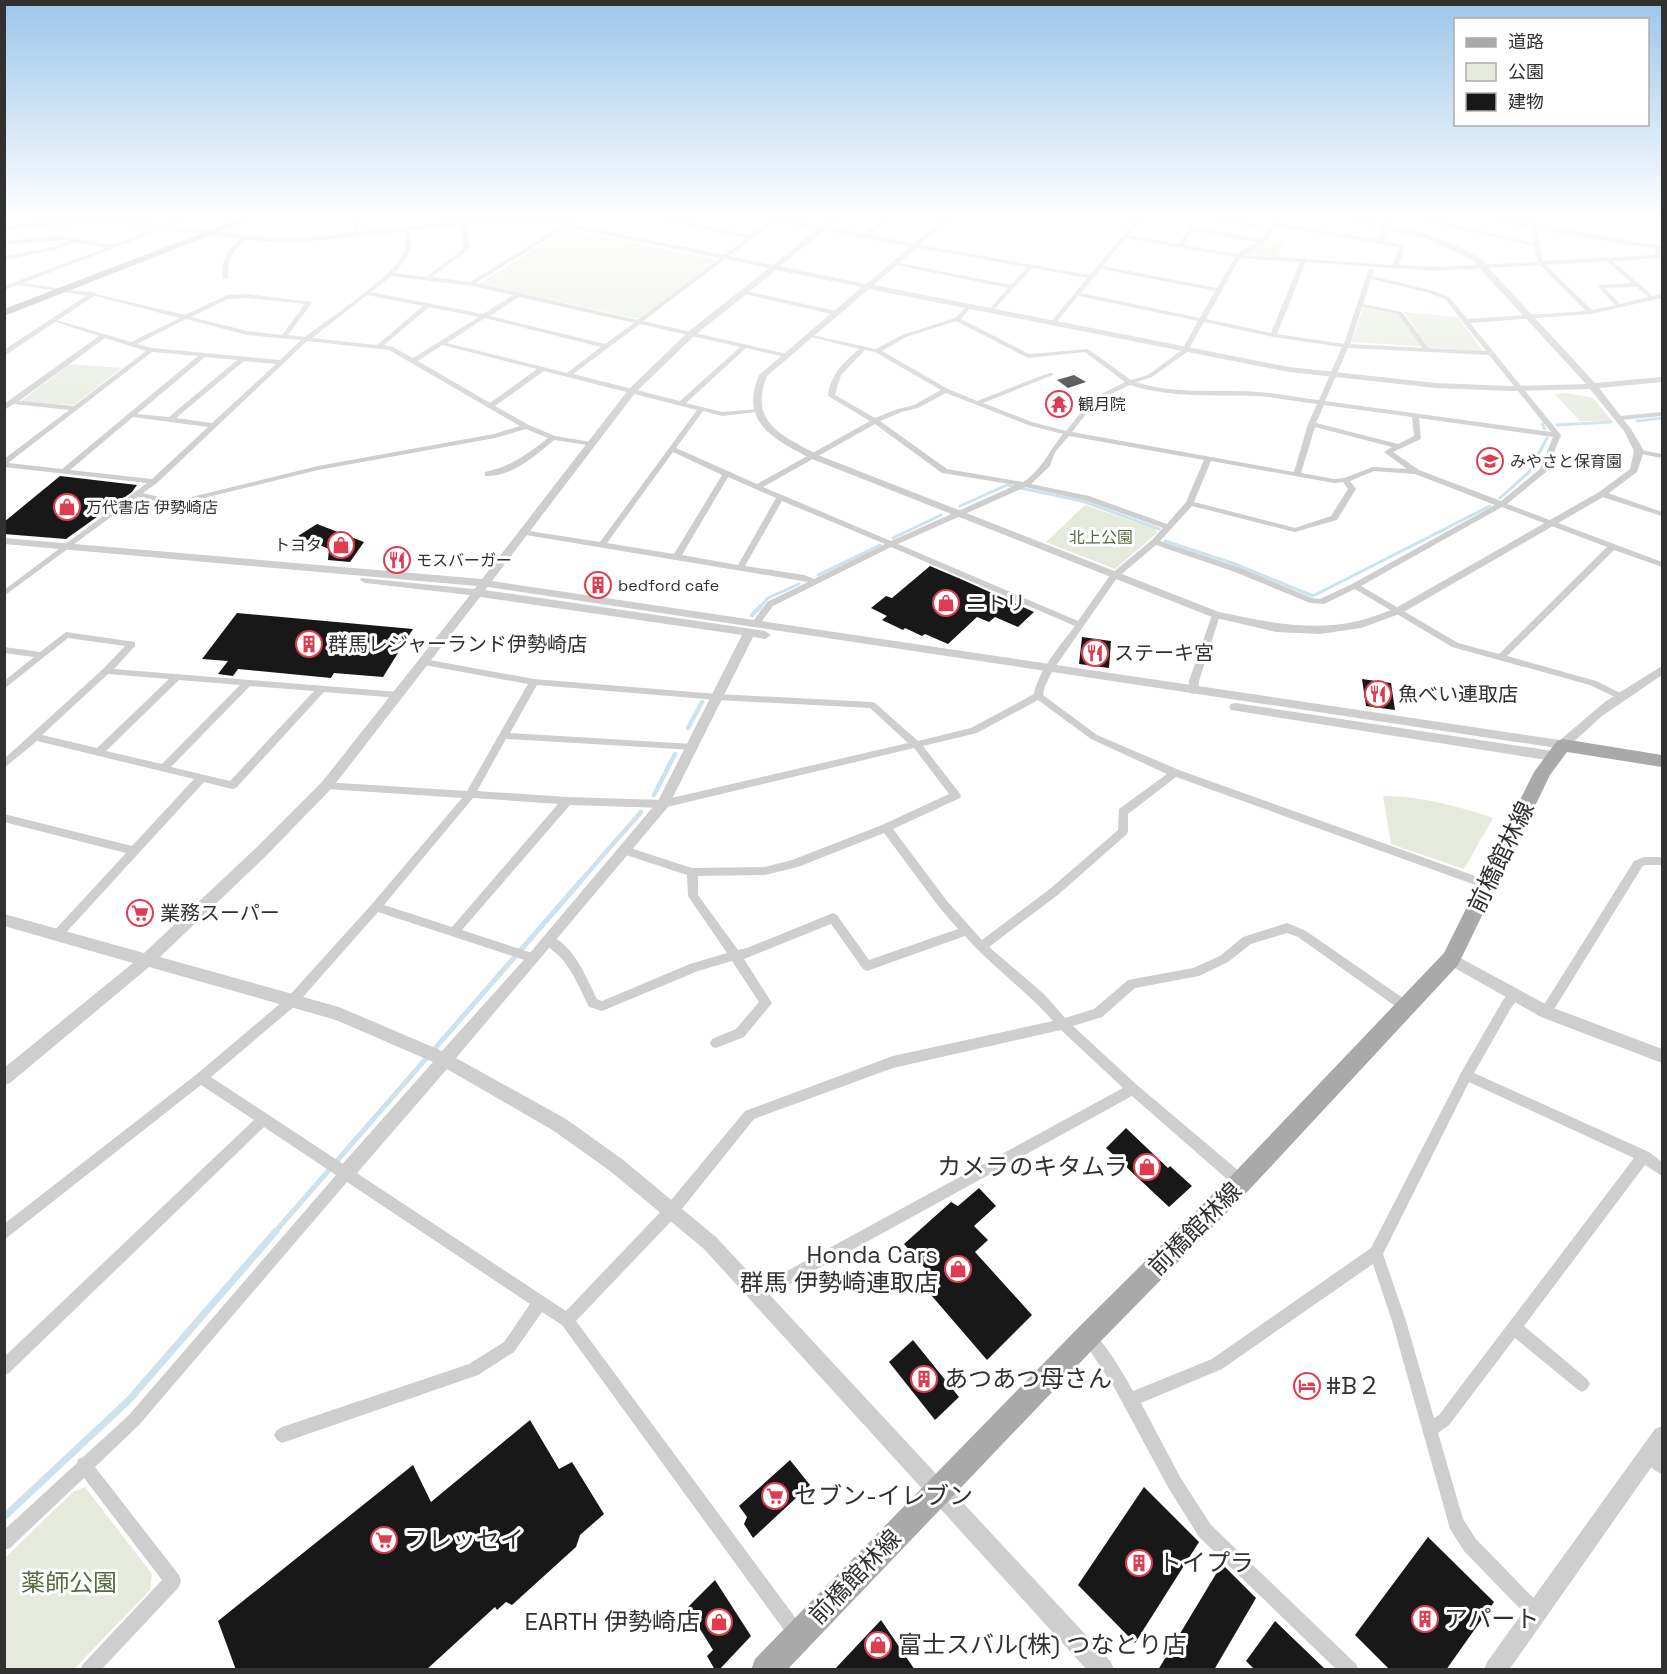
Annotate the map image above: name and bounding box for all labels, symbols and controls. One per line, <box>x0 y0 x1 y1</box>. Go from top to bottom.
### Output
legend <box>1454 18 1649 126</box>
text: 道路 <box>1508 30 1544 53</box>
text: 公園 <box>1508 60 1544 83</box>
text: 建物 <box>1508 90 1544 113</box>
temple icon: 観月院 <box>1044 389 1074 419</box>
place label: 観月院 <box>1078 394 1126 415</box>
school or university icon: みやさと保育園 <box>1475 446 1505 476</box>
place label: みやさと保育園 <box>1510 451 1622 472</box>
shop icon: 万代書店 伊勢崎店 <box>52 492 82 522</box>
place label: 万代書店 伊勢崎店 <box>86 497 218 518</box>
park label: 北上公園 <box>1069 527 1133 548</box>
shop icon: トヨタ <box>326 530 356 560</box>
place label: トヨタ <box>274 535 322 556</box>
restaurant icon: モスバーガー <box>382 545 412 575</box>
place label: モスバーガー <box>416 550 512 571</box>
building icon: bedford cafe <box>583 570 613 600</box>
place label: bedford cafe <box>618 575 719 596</box>
shop icon: ニトリ <box>931 588 961 618</box>
place label: ニトリ <box>966 590 1026 616</box>
building icon: 群馬レジャーランド伊勢崎店 <box>294 629 324 659</box>
place label: 群馬レジャーランド伊勢崎店 <box>328 631 587 657</box>
restaurant icon: ステーキ宮 <box>1080 638 1110 668</box>
place label: ステーキ宮 <box>1114 640 1214 666</box>
restaurant icon: 魚べい連取店 <box>1363 679 1393 709</box>
place label: 魚べい連取店 <box>1398 681 1518 707</box>
street label: 前橋館林線 <box>1460 796 1541 918</box>
supermarket icon: 業務スーパー <box>125 898 155 928</box>
place label: 業務スーパー <box>160 900 280 926</box>
place label: カメラのキタムラ <box>937 1151 1128 1182</box>
shop icon: カメラのキタムラ <box>1132 1152 1162 1182</box>
street label: 前橋館林線 <box>1141 1175 1248 1282</box>
place label: Honda Cars 群馬 伊勢崎連取店 <box>740 1239 938 1298</box>
shop icon: Honda Cars 群馬 伊勢崎連取店 <box>943 1254 973 1284</box>
place label: あつあつ母さん <box>944 1363 1112 1394</box>
building icon: あつあつ母さん <box>909 1364 939 1394</box>
place label: #B２ <box>1326 1370 1381 1401</box>
hotel icon: #B２ <box>1292 1371 1322 1401</box>
place label: セブン-イレブン <box>794 1480 973 1511</box>
supermarket icon: セブン-イレブン <box>760 1481 790 1511</box>
street label: 前橋館林線 <box>802 1523 907 1631</box>
place label: フレッセイ <box>404 1524 524 1555</box>
supermarket icon: フレッセイ <box>369 1525 399 1555</box>
place label: トイプラ <box>1158 1547 1254 1578</box>
building icon: トイプラ <box>1124 1548 1154 1578</box>
park label: 薬師公園 <box>21 1567 117 1598</box>
place label: アパート <box>1444 1603 1540 1634</box>
building icon: アパート <box>1410 1604 1440 1634</box>
place label: EARTH 伊勢崎店 <box>524 1606 700 1637</box>
shop icon: EARTH 伊勢崎店 <box>704 1607 734 1637</box>
place label: 富士スバル(株) つなとり店 <box>898 1629 1186 1660</box>
shop icon: 富士スバル(株) つなとり店 <box>863 1630 893 1660</box>

